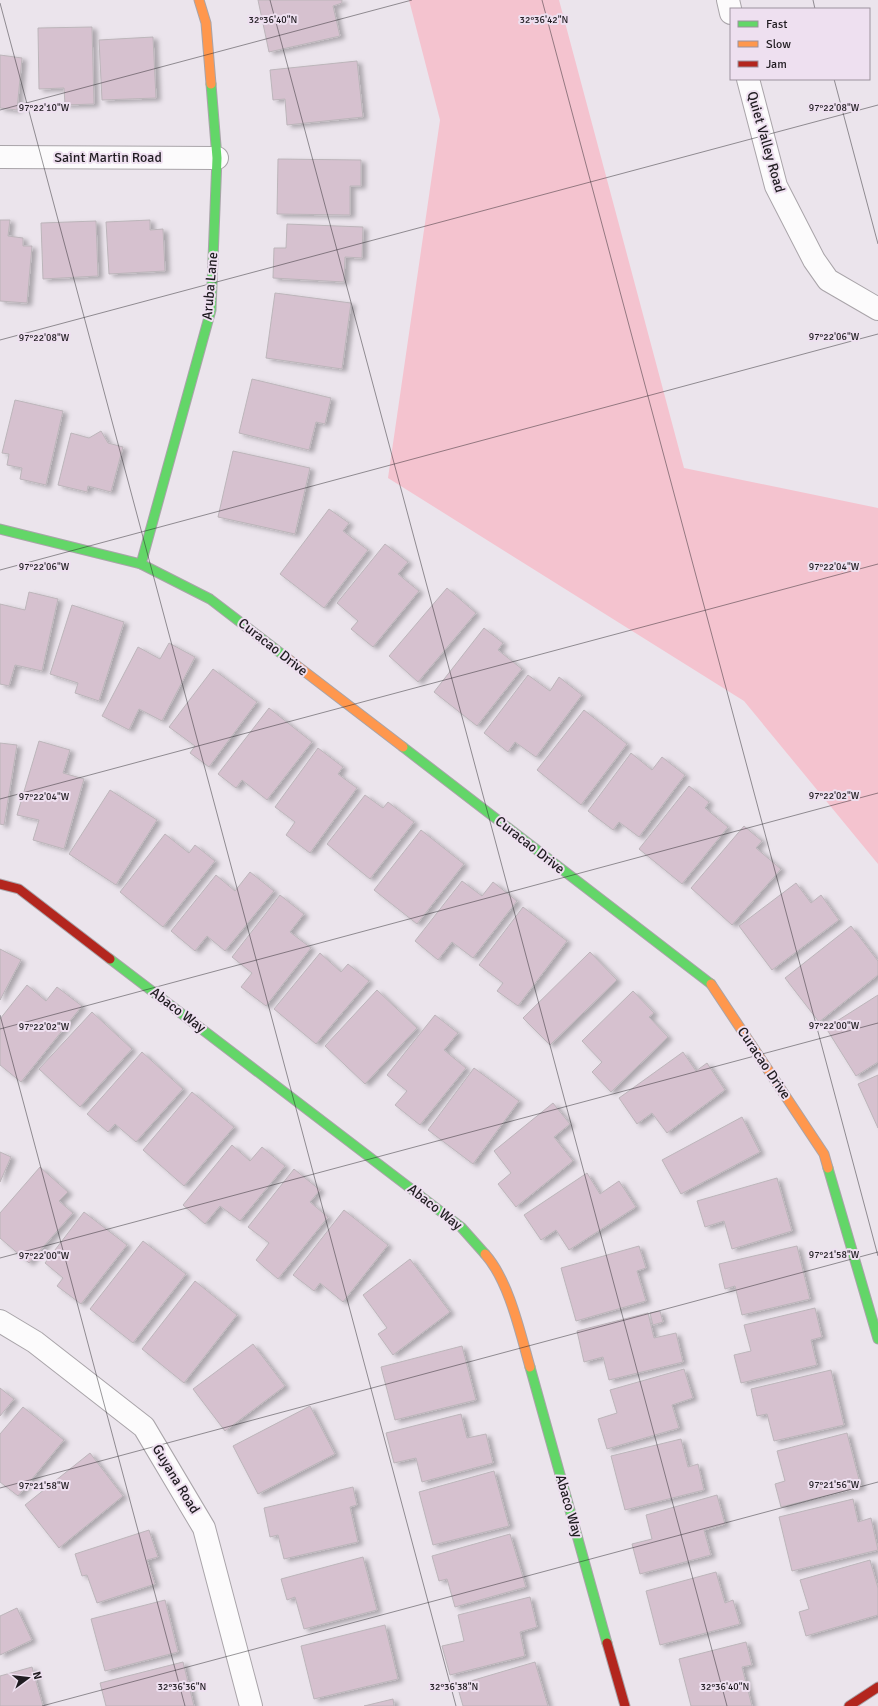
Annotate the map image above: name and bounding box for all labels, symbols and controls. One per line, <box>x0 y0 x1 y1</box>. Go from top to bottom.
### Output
legend <box>730 8 870 80</box>
text: 32°36'40"N <box>249 14 297 26</box>
text: 32°36'42"N <box>520 14 568 26</box>
text: Fast <box>766 17 787 32</box>
text: Slow <box>766 37 791 52</box>
text: Jam <box>766 57 787 72</box>
street label: Quiet Valley Road <box>743 89 789 195</box>
text: 97°22'10"W <box>19 102 70 114</box>
text: 97°22'08"W <box>809 102 860 114</box>
street label: Saint Martin Road <box>54 149 162 166</box>
street label: Aruba Lane <box>199 251 221 321</box>
text: 97°22'06"W <box>809 331 860 343</box>
text: 97°22'08"W <box>19 332 70 344</box>
text: 97°22'06"W <box>19 561 70 573</box>
text: 97°22'04"W <box>809 561 860 573</box>
street label: Curacao Drive <box>235 615 311 679</box>
text: 97°22'02"W <box>809 790 860 802</box>
text: 97°22'04"W <box>19 791 70 803</box>
street label: Curacao Drive <box>492 813 568 877</box>
street label: Abaco Way <box>147 984 209 1037</box>
text: 97°22'00"W <box>809 1020 860 1032</box>
text: 97°22'02"W <box>19 1021 70 1033</box>
street label: Curacao Drive <box>734 1024 794 1102</box>
street label: Abaco Way <box>404 1180 466 1234</box>
text: 97°21'58"W <box>809 1249 860 1261</box>
text: 97°22'00"W <box>19 1250 70 1262</box>
street label: Guyana Road <box>149 1441 203 1517</box>
street label: Abaco Way <box>552 1473 586 1540</box>
text: 97°21'56"W <box>809 1479 860 1491</box>
text: 97°21'58"W <box>19 1480 70 1492</box>
north arrow <box>8 1658 48 1698</box>
text: N <box>30 1670 44 1681</box>
text: 32°36'36"N <box>158 1681 206 1693</box>
text: 32°36'38"N <box>430 1681 478 1693</box>
text: 32°36'40"N <box>701 1681 749 1693</box>

